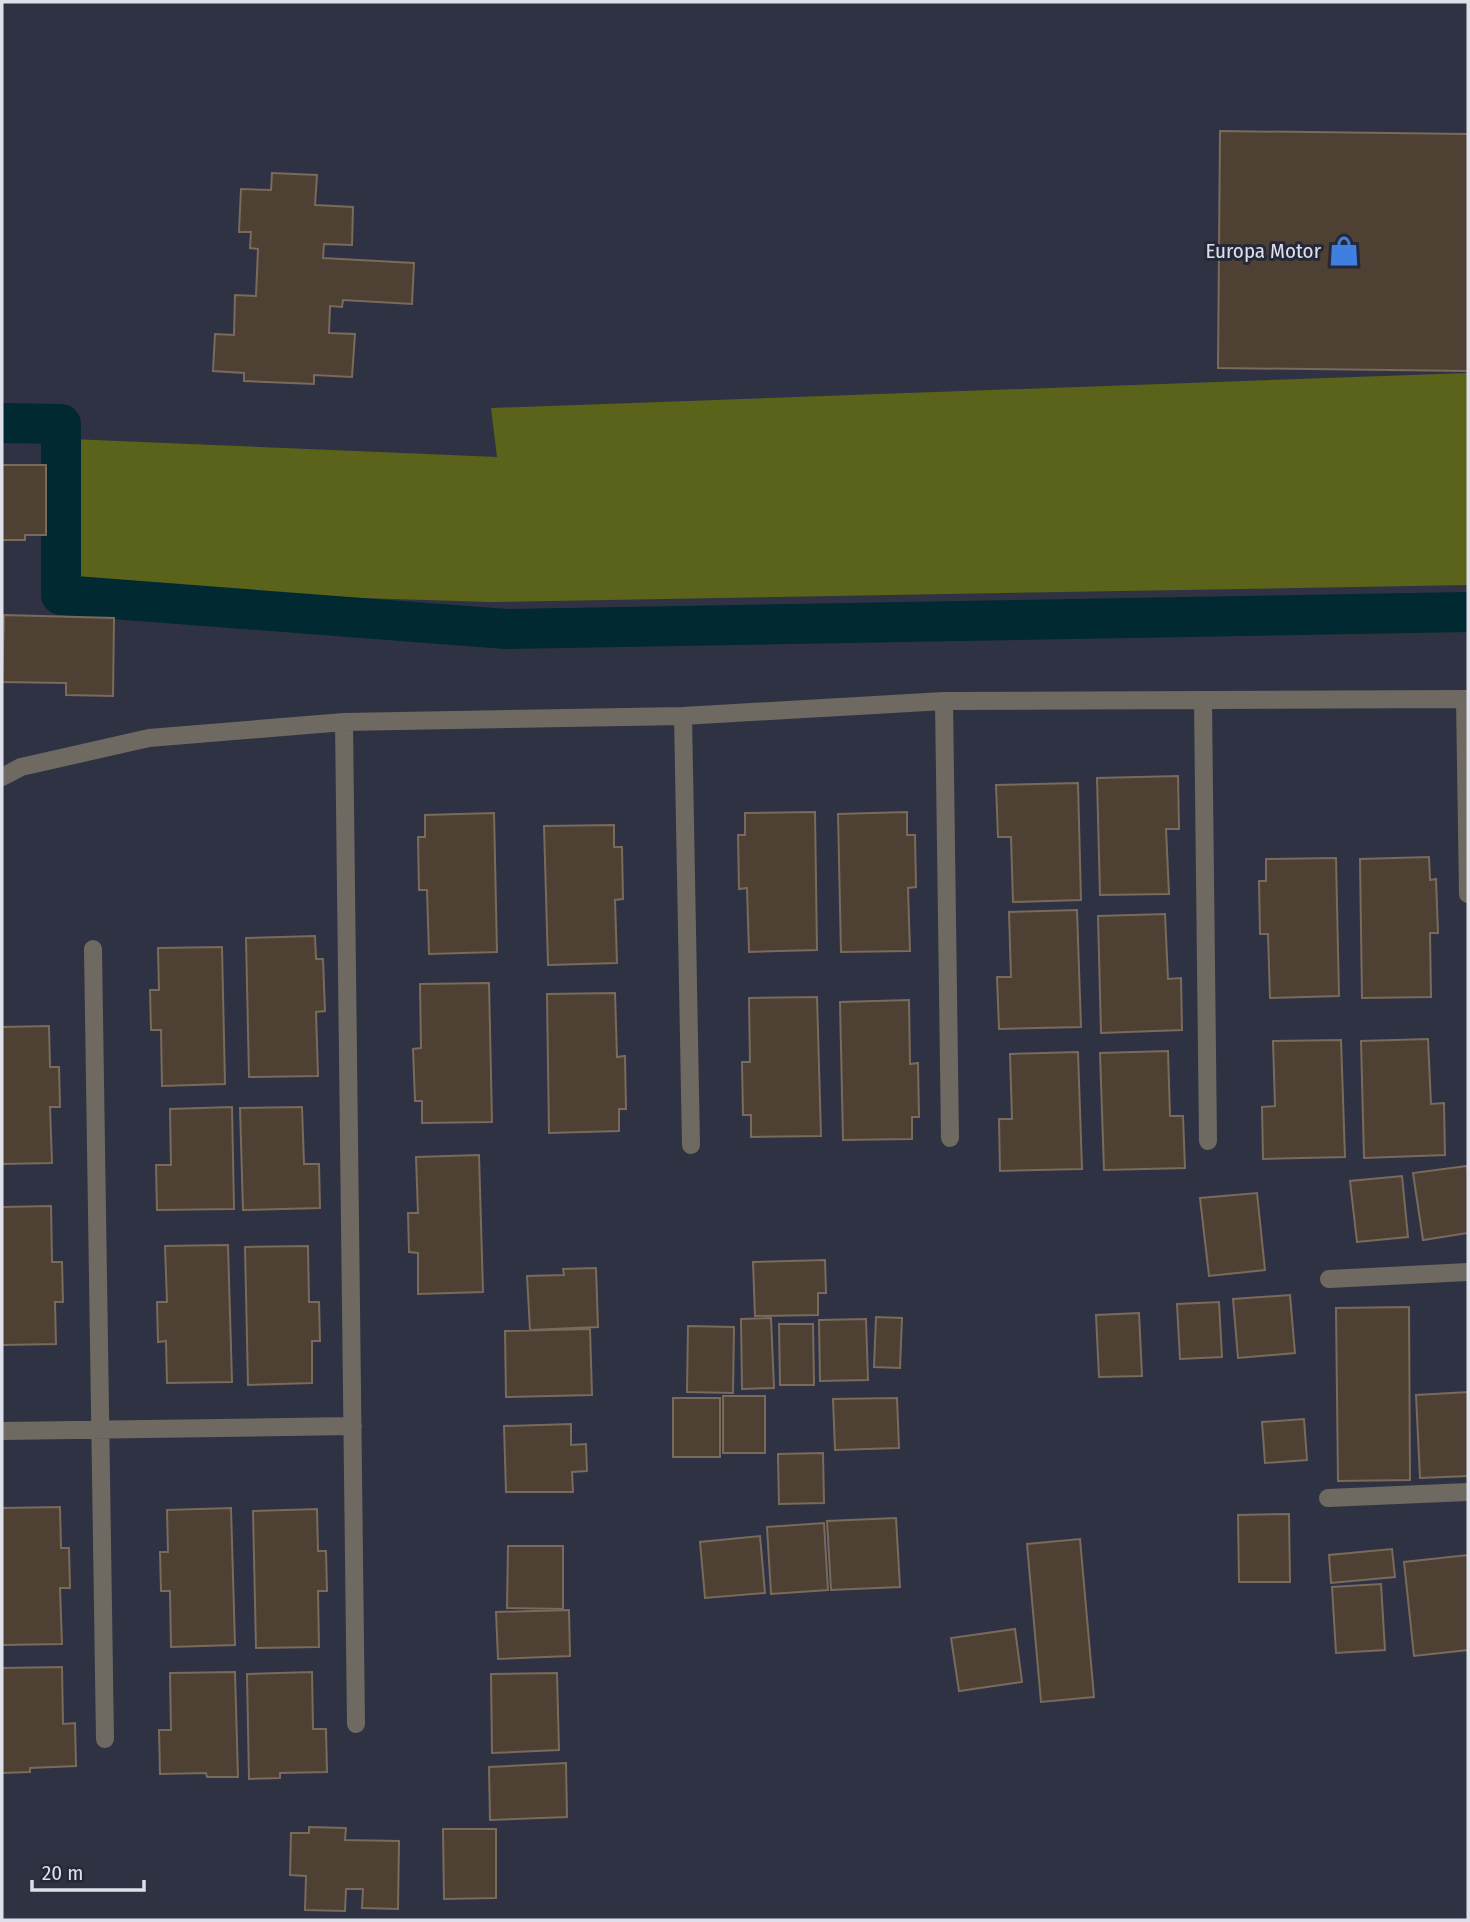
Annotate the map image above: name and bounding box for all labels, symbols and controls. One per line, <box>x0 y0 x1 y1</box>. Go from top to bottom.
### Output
shop icon: Europa Motor <box>1327 234 1361 268</box>
place label: Europa Motor <box>1206 238 1322 264</box>
scale bar <box>32 1848 144 1892</box>
text: 20 m <box>42 1860 83 1886</box>

